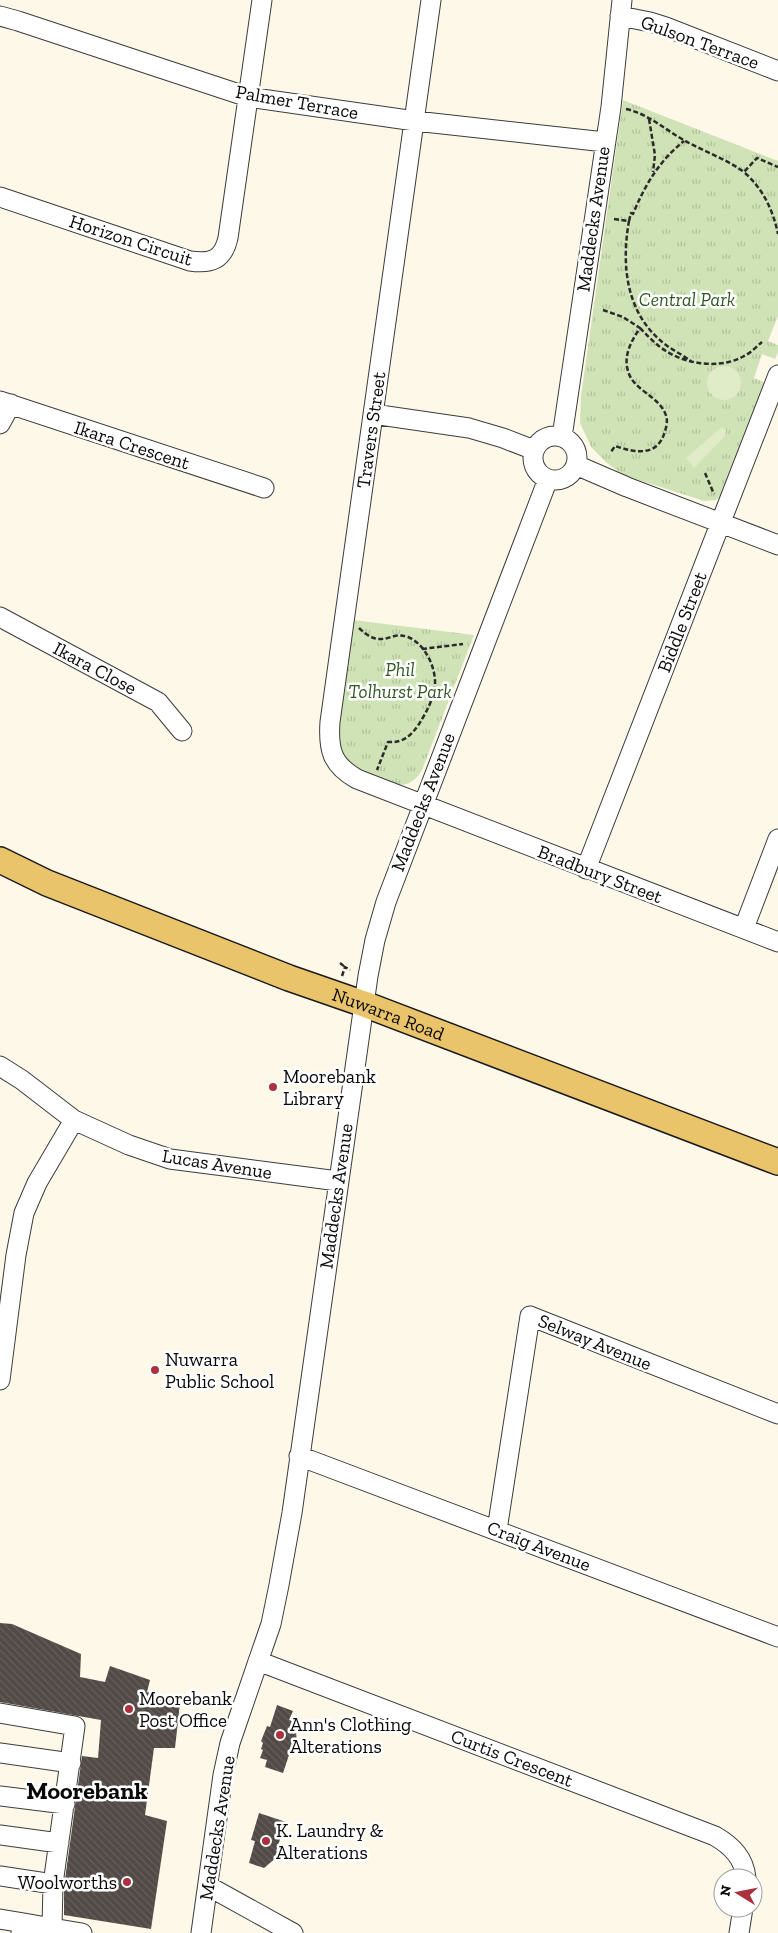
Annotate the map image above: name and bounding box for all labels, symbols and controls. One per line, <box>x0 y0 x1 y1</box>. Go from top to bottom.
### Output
street label: Gulson Terrace <box>638 10 762 74</box>
street label: Palmer Terrace <box>234 80 360 124</box>
street label: Maddecks Avenue <box>571 145 615 293</box>
street label: Horizon Circuit <box>67 209 195 271</box>
park label: Central Park <box>639 288 735 311</box>
street label: Travers Street <box>351 370 391 490</box>
street label: Ikara Crescent <box>71 416 193 474</box>
street label: Biddle Street <box>652 568 712 676</box>
street label: Ikara Close <box>49 636 141 700</box>
park label: Phil Tolhurst Park <box>348 658 452 703</box>
street label: Maddecks Avenue <box>386 729 460 874</box>
street label: Bradbury Street <box>535 840 665 908</box>
street label: Nuwarra Road <box>329 982 448 1045</box>
place label: Moorebank Library <box>283 1065 376 1110</box>
marker: Moorebank Library <box>267 1081 279 1093</box>
street label: Maddecks Avenue <box>314 1122 358 1270</box>
street label: Lucas Avenue <box>160 1144 274 1184</box>
street label: Selway Avenue <box>535 1309 655 1375</box>
place label: Nuwarra Public School <box>165 1348 274 1393</box>
marker: Nuwarra Public School <box>149 1364 161 1376</box>
street label: Craig Avenue <box>484 1516 594 1576</box>
place label: Moorebank Post Office <box>139 1687 232 1732</box>
marker: Moorebank Post Office <box>123 1703 135 1715</box>
place label: Ann's Clothing Alterations <box>290 1713 412 1758</box>
street label: Curtis Crescent <box>448 1724 576 1792</box>
marker: Ann's Clothing Alterations <box>274 1729 286 1741</box>
street label: Maddecks Avenue <box>194 1754 240 1902</box>
district label: Moorebank <box>26 1776 148 1805</box>
place label: K. Laundry & Alterations <box>276 1819 384 1864</box>
marker: K. Laundry & Alterations <box>260 1835 272 1847</box>
north arrow <box>713 1868 763 1918</box>
place label: Woolworths <box>18 1871 117 1894</box>
marker: Woolworths <box>121 1876 133 1888</box>
text: N <box>716 1884 735 1898</box>

